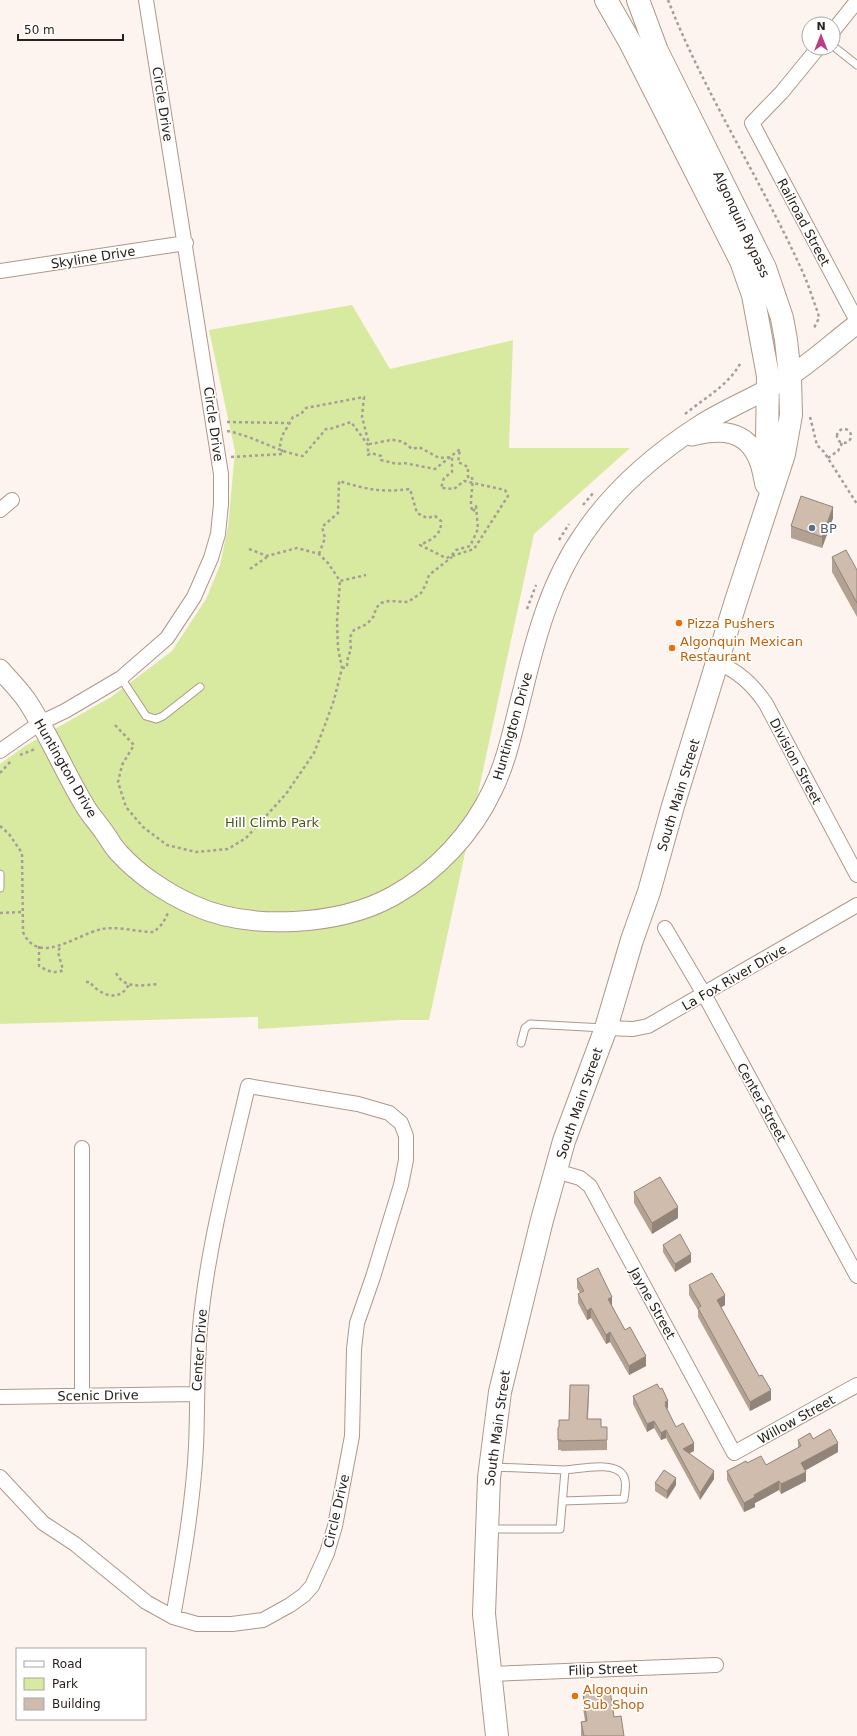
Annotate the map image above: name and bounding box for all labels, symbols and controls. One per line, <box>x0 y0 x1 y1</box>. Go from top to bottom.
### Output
scale bar <box>18 16 123 42</box>
north arrow <box>801 16 841 56</box>
text: N <box>816 20 826 33</box>
text: 50 m <box>24 23 55 37</box>
street label: Circle Drive <box>149 66 176 142</box>
street label: Algonquin Bypass <box>710 169 773 280</box>
street label: Railroad Street <box>774 176 833 268</box>
street label: Skyline Drive <box>50 243 136 272</box>
street label: Circle Drive <box>201 386 226 462</box>
place label: BP <box>820 521 837 536</box>
marker: BP <box>807 523 817 533</box>
place label: Pizza Pushers <box>687 616 775 631</box>
marker: Pizza Pushers <box>674 618 684 628</box>
place label: Algonquin Mexican Restaurant <box>680 634 803 664</box>
marker: Algonquin Mexican Restaurant <box>667 643 677 653</box>
street label: Huntington Drive <box>490 670 535 782</box>
street label: Huntington Drive <box>31 716 100 820</box>
street label: Division Street <box>767 716 825 807</box>
street label: South Main Street <box>654 737 703 853</box>
park label: Hill Climb Park <box>225 815 320 830</box>
street label: La Fox River Drive <box>679 941 789 1013</box>
street label: South Main Street <box>553 1046 606 1161</box>
street label: Center Street <box>734 1060 789 1144</box>
street label: Jayne Street <box>626 1264 678 1342</box>
street label: Center Drive <box>189 1308 210 1392</box>
street label: South Main Street <box>482 1369 513 1487</box>
street label: Scenic Drive <box>57 1387 139 1404</box>
street label: Willow Street <box>755 1392 837 1447</box>
street label: Circle Drive <box>321 1473 352 1549</box>
legend <box>16 1648 146 1720</box>
text: Road <box>52 1657 82 1671</box>
street label: Filip Street <box>568 1661 638 1678</box>
text: Park <box>52 1677 78 1691</box>
place label: Algonquin Sub Shop <box>583 1682 648 1712</box>
marker: Algonquin Sub Shop <box>570 1691 580 1701</box>
text: Building <box>52 1697 101 1711</box>

